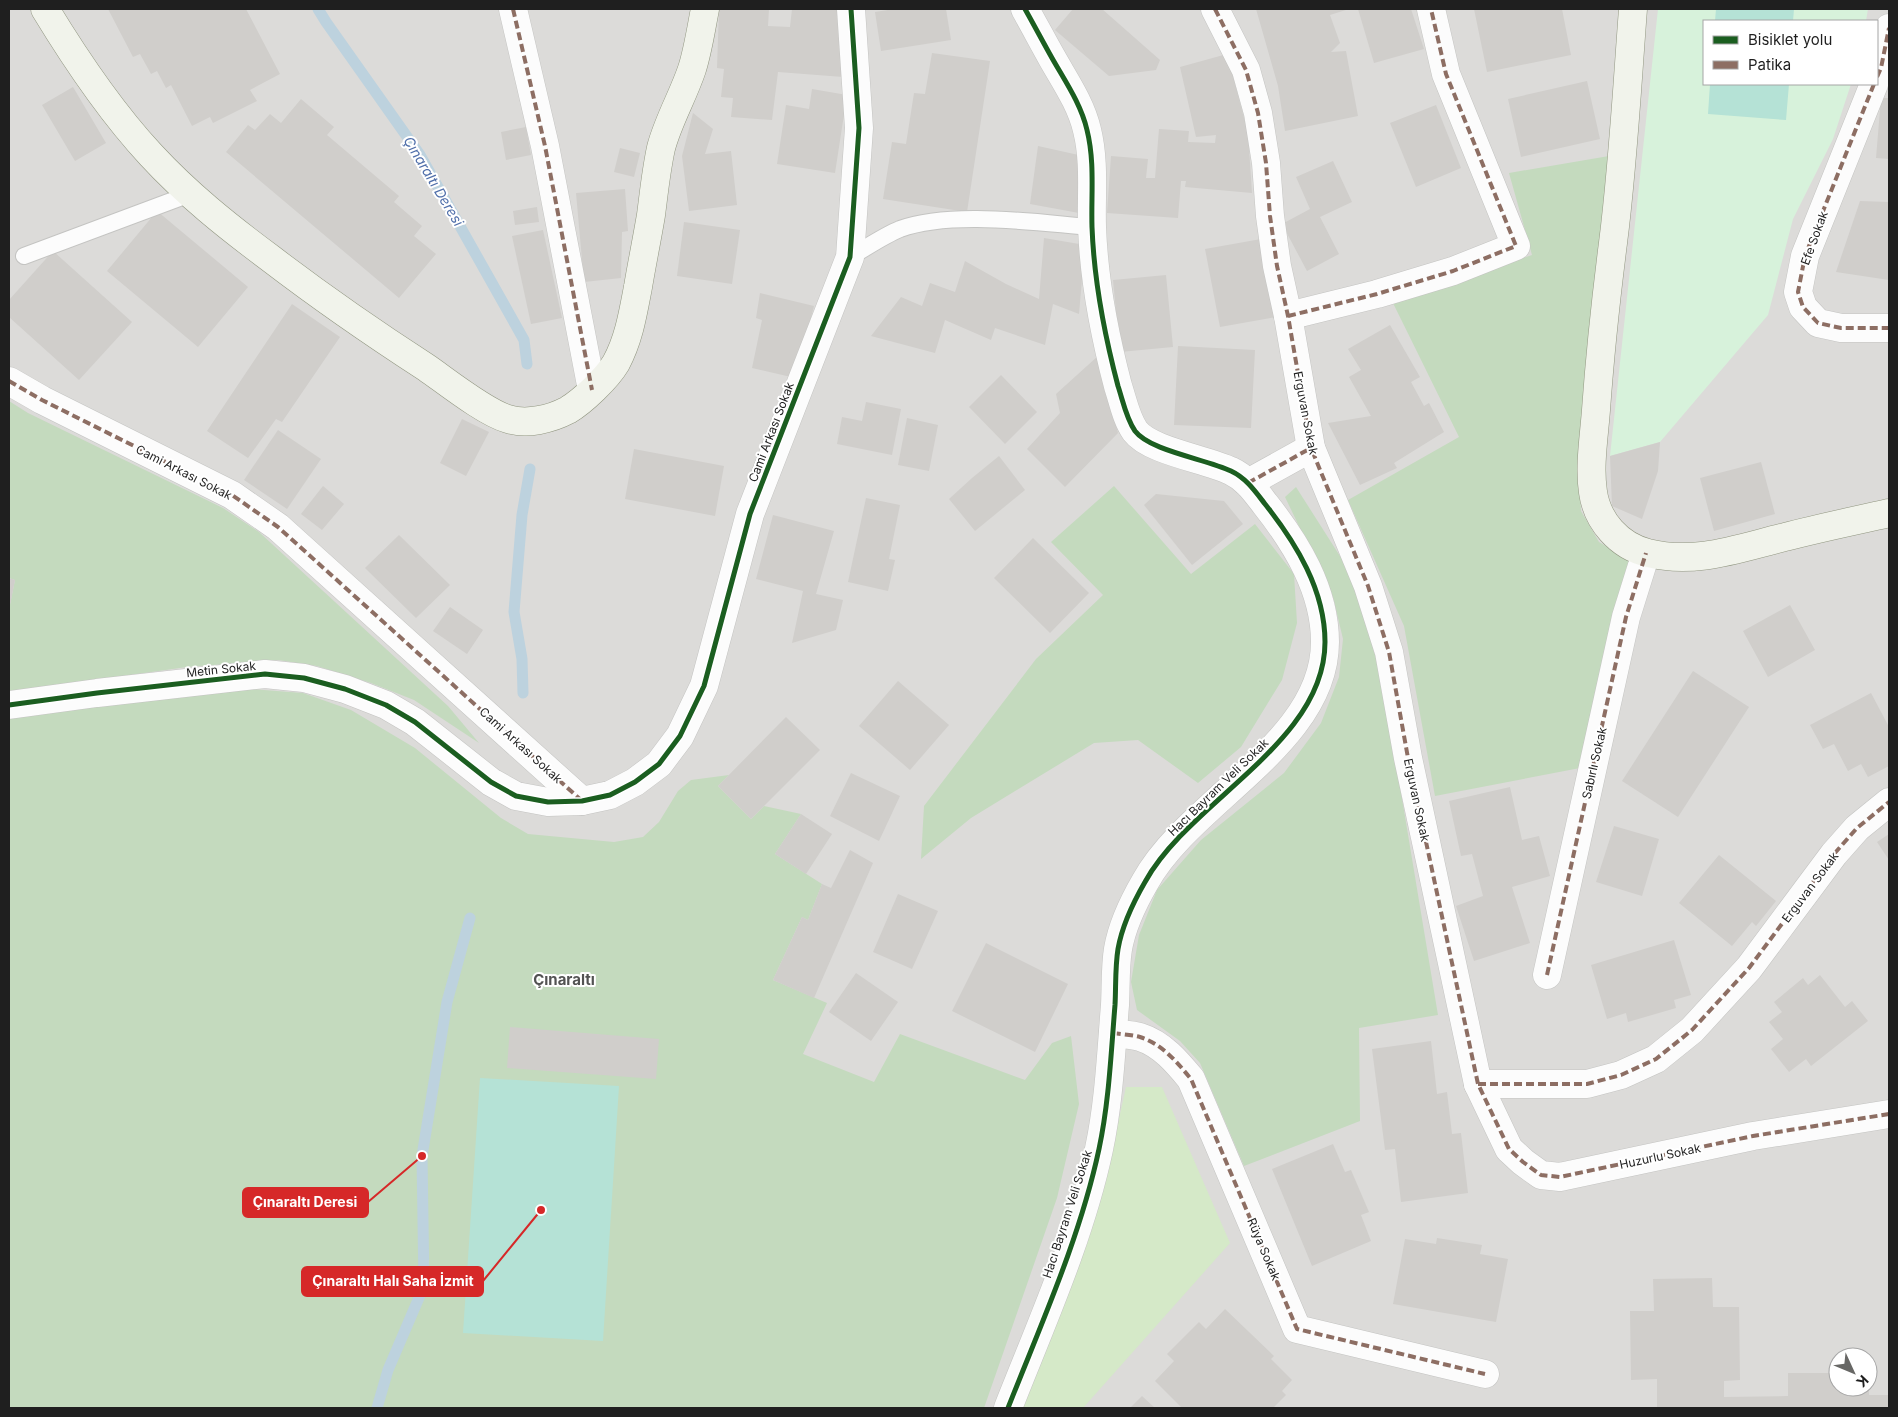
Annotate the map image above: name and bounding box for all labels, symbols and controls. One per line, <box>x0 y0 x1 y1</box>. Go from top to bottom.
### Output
legend <box>1703 20 1878 85</box>
text: Bisiklet yolu <box>1748 30 1832 49</box>
text: Patika <box>1748 55 1791 74</box>
water label: Çınaraltı Deresi <box>401 133 468 229</box>
street label: Efe Sokak <box>1797 209 1831 267</box>
street label: Erguvan Sokak <box>1291 370 1322 456</box>
street label: Cami Arkası Sokak <box>745 379 797 484</box>
street label: Cami Arkası Sokak <box>133 441 235 503</box>
street label: Metin Sokak <box>185 658 257 680</box>
street label: Cami Arkası Sokak <box>477 704 566 786</box>
street label: Sabırlı Sokak <box>1578 725 1610 800</box>
street label: Hacı Bayram Veli Sokak <box>1165 735 1272 839</box>
street label: Erguvan Sokak <box>1401 757 1433 843</box>
street label: Erguvan Sokak <box>1779 848 1842 925</box>
district label: Çınaraltı <box>533 970 595 989</box>
street label: Huzurlu Sokak <box>1618 1140 1702 1172</box>
street label: Hacı Bayram Veli Sokak <box>1039 1148 1095 1280</box>
callout: Çınaraltı Deresi <box>243 1188 368 1217</box>
text: Çınaraltı Deresi <box>253 1193 358 1210</box>
street label: Rüya Sokak <box>1244 1215 1284 1283</box>
callout: Çınaraltı Halı Saha İzmit <box>302 1267 483 1296</box>
text: Çınaraltı Halı Saha İzmit <box>312 1271 474 1289</box>
north arrow <box>1828 1347 1878 1397</box>
text: K <box>1853 1372 1872 1391</box>

